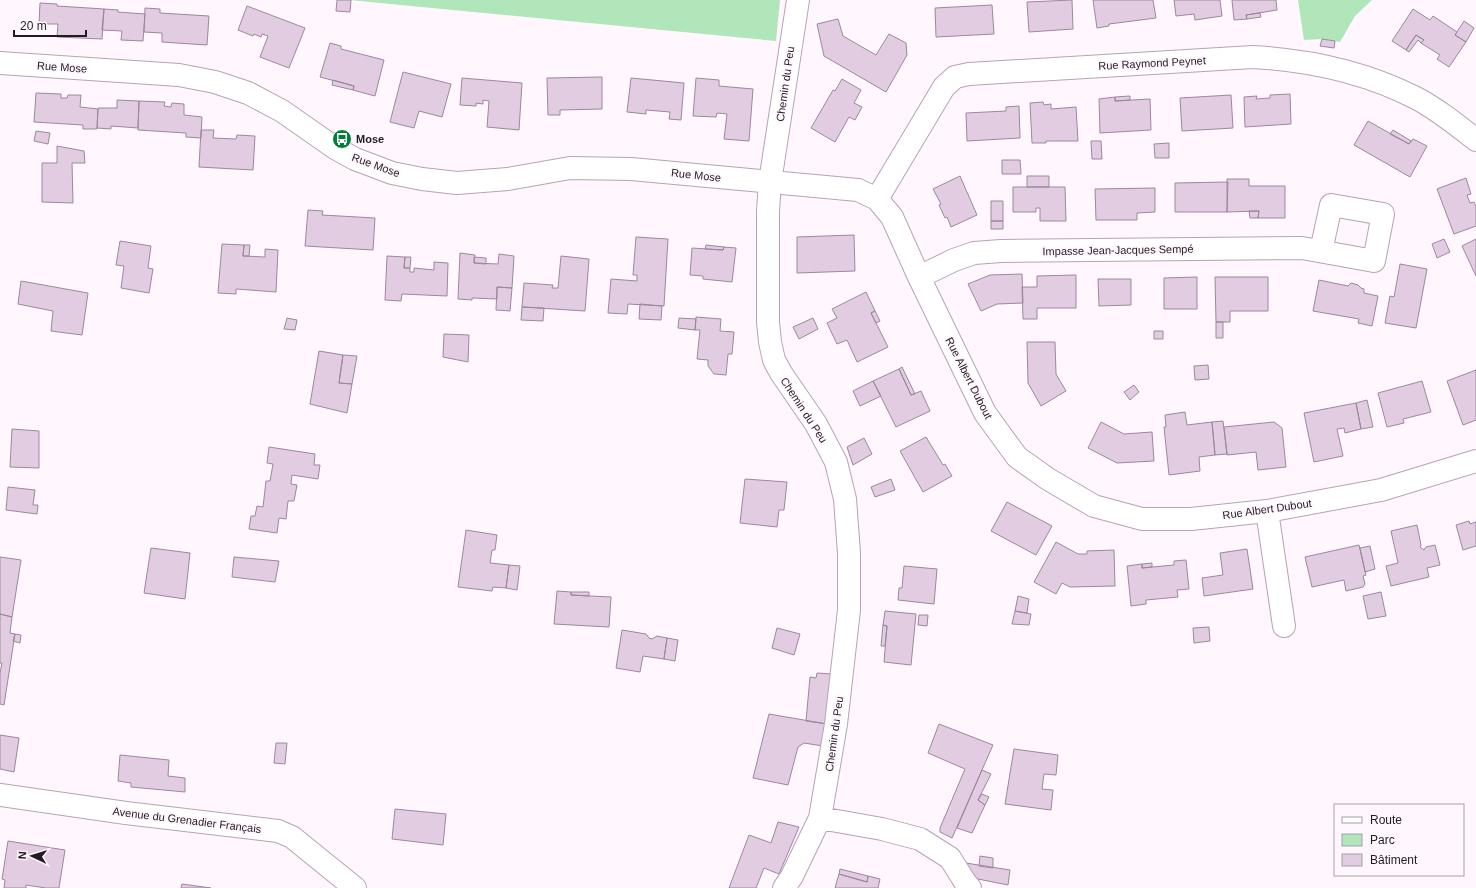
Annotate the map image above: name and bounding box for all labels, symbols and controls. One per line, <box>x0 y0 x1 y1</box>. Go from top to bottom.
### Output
scale bar <box>14 12 86 38</box>
text: 20 m <box>20 19 47 33</box>
street label: Chemin du Peu <box>774 46 796 122</box>
street label: Rue Raymond Peynet <box>1098 54 1206 72</box>
street label: Rue Mose <box>37 59 87 75</box>
bus stop icon: Mose <box>331 128 353 150</box>
place label: Mose <box>356 133 384 145</box>
street label: Rue Mose <box>350 151 402 179</box>
street label: Rue Mose <box>670 166 722 184</box>
street label: Impasse Jean-Jacques Sempé <box>1042 243 1194 257</box>
street label: Rue Albert Dubout <box>943 335 995 421</box>
street label: Chemin du Peu <box>778 375 830 445</box>
street label: Rue Albert Dubout <box>1222 497 1312 521</box>
street label: Chemin du Peu <box>823 696 845 772</box>
legend <box>1334 804 1464 876</box>
street label: Avenue du Grenadier Français <box>112 805 262 835</box>
text: Route <box>1370 813 1402 827</box>
text: Parc <box>1370 833 1395 847</box>
north arrow <box>12 836 52 876</box>
text: N <box>16 851 28 860</box>
text: Bâtiment <box>1370 853 1418 867</box>

